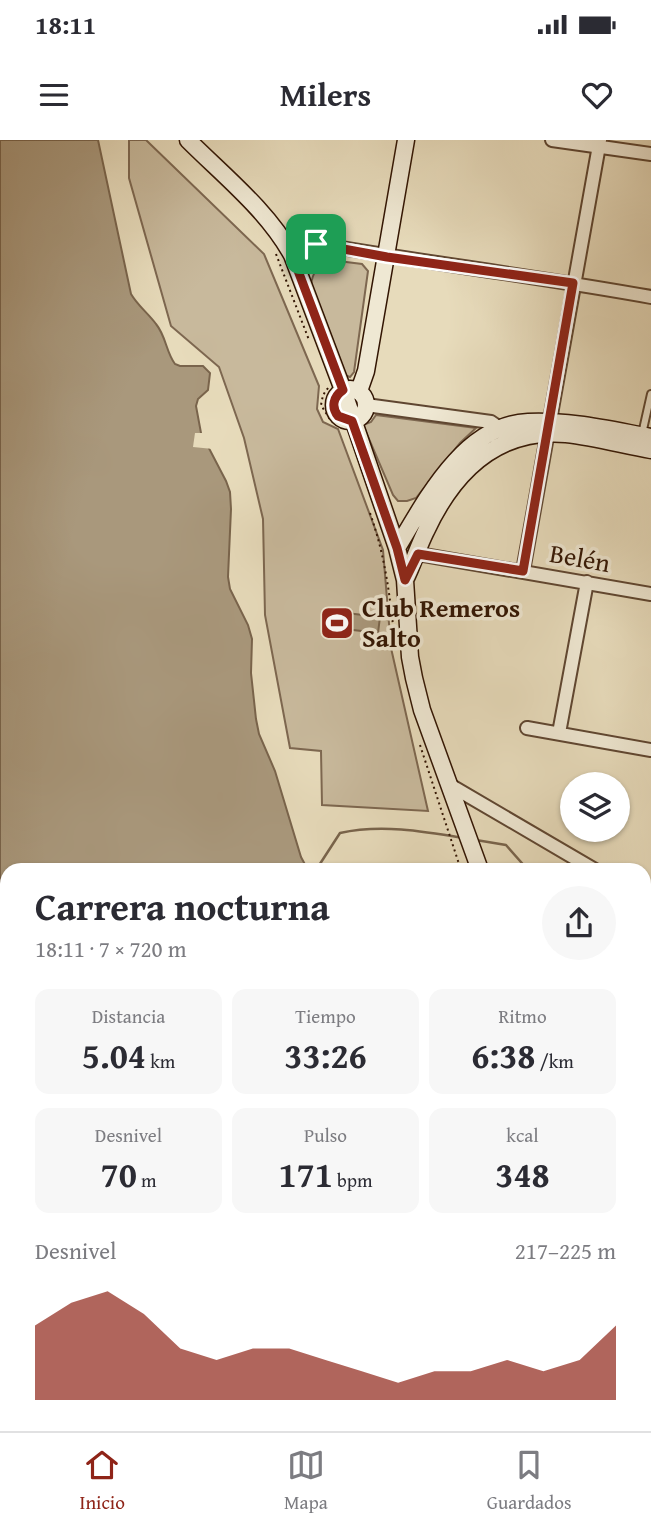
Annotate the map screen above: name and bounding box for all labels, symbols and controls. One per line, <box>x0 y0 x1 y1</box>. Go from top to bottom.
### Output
text: 18:11 <box>35 5 96 44</box>
text: Milers <box>280 71 371 118</box>
icon: menu <box>35 76 73 114</box>
icon: heart <box>578 76 616 114</box>
pin <box>286 214 346 274</box>
icon: arrive <box>297 225 335 263</box>
street label: Belén <box>547 533 614 582</box>
place label: Club Remeros Salto <box>362 588 520 657</box>
sports icon: Club Remeros Salto <box>318 604 356 642</box>
map controls <box>560 772 630 842</box>
button: layers <box>560 772 630 842</box>
text: Carrera nocturna <box>35 878 330 934</box>
button: share <box>542 886 616 960</box>
text: 18:11 · 7 × 720 m <box>35 932 187 965</box>
text: Distancia <box>92 1002 165 1030</box>
text: Tiempo <box>295 1002 356 1030</box>
text: Ritmo <box>498 1002 547 1030</box>
text: 5.04 <box>82 1030 146 1081</box>
text: 33:26 <box>284 1030 367 1081</box>
text: 6:38 <box>471 1030 535 1081</box>
text: km <box>146 1047 175 1075</box>
text: /km <box>535 1047 574 1075</box>
text: Desnivel <box>95 1121 162 1149</box>
text: Pulso <box>304 1121 347 1149</box>
text: kcal <box>506 1121 539 1149</box>
text: 70 <box>101 1149 137 1200</box>
text: 171 <box>278 1149 333 1200</box>
text: 348 <box>495 1149 550 1200</box>
text: m <box>137 1166 156 1194</box>
text: bpm <box>333 1166 373 1194</box>
text: Desnivel <box>35 1234 116 1267</box>
text: 217–225 m <box>515 1234 616 1267</box>
tab: Inicio <box>80 1446 125 1516</box>
tab: Mapa <box>284 1446 328 1516</box>
tab: Guardados <box>487 1446 571 1516</box>

